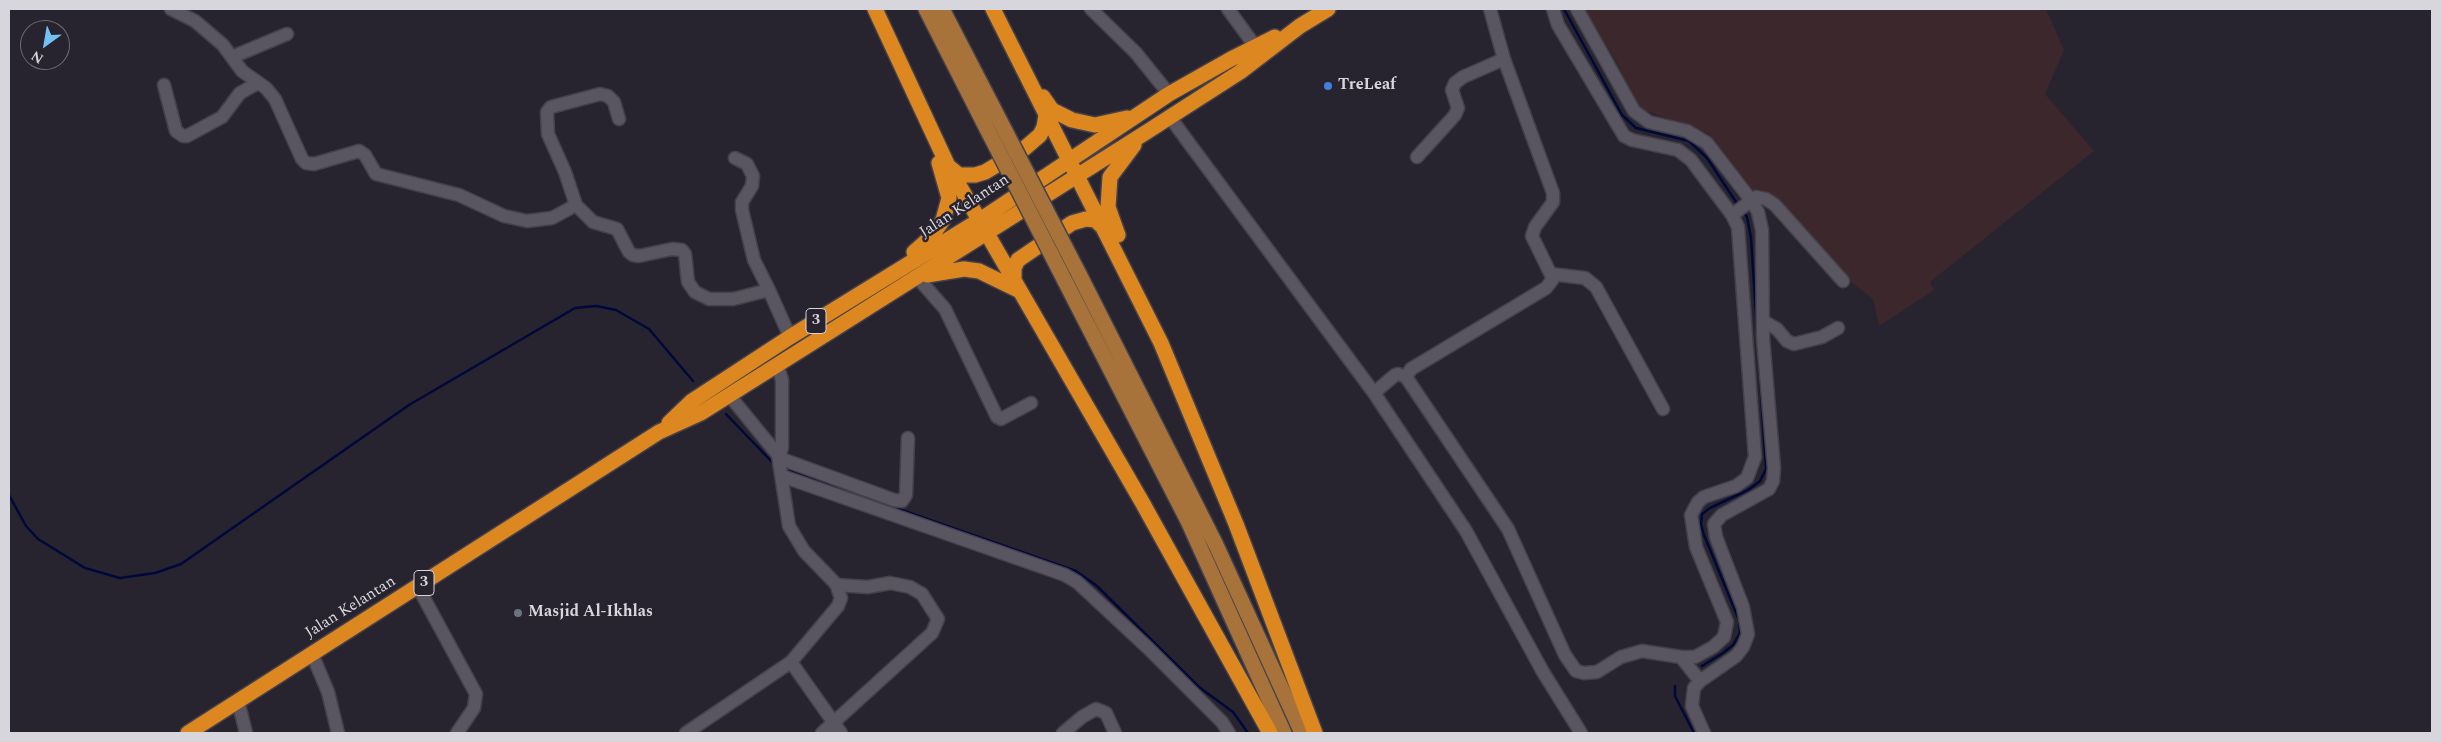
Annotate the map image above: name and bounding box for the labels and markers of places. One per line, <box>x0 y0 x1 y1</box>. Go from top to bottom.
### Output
place label: TreLeaf <box>1338 76 1396 96</box>
marker: TreLeaf <box>1322 80 1334 92</box>
place label: Masjid Al-Ikhlas <box>528 603 653 623</box>
marker: Masjid Al-Ikhlas <box>512 607 524 619</box>

